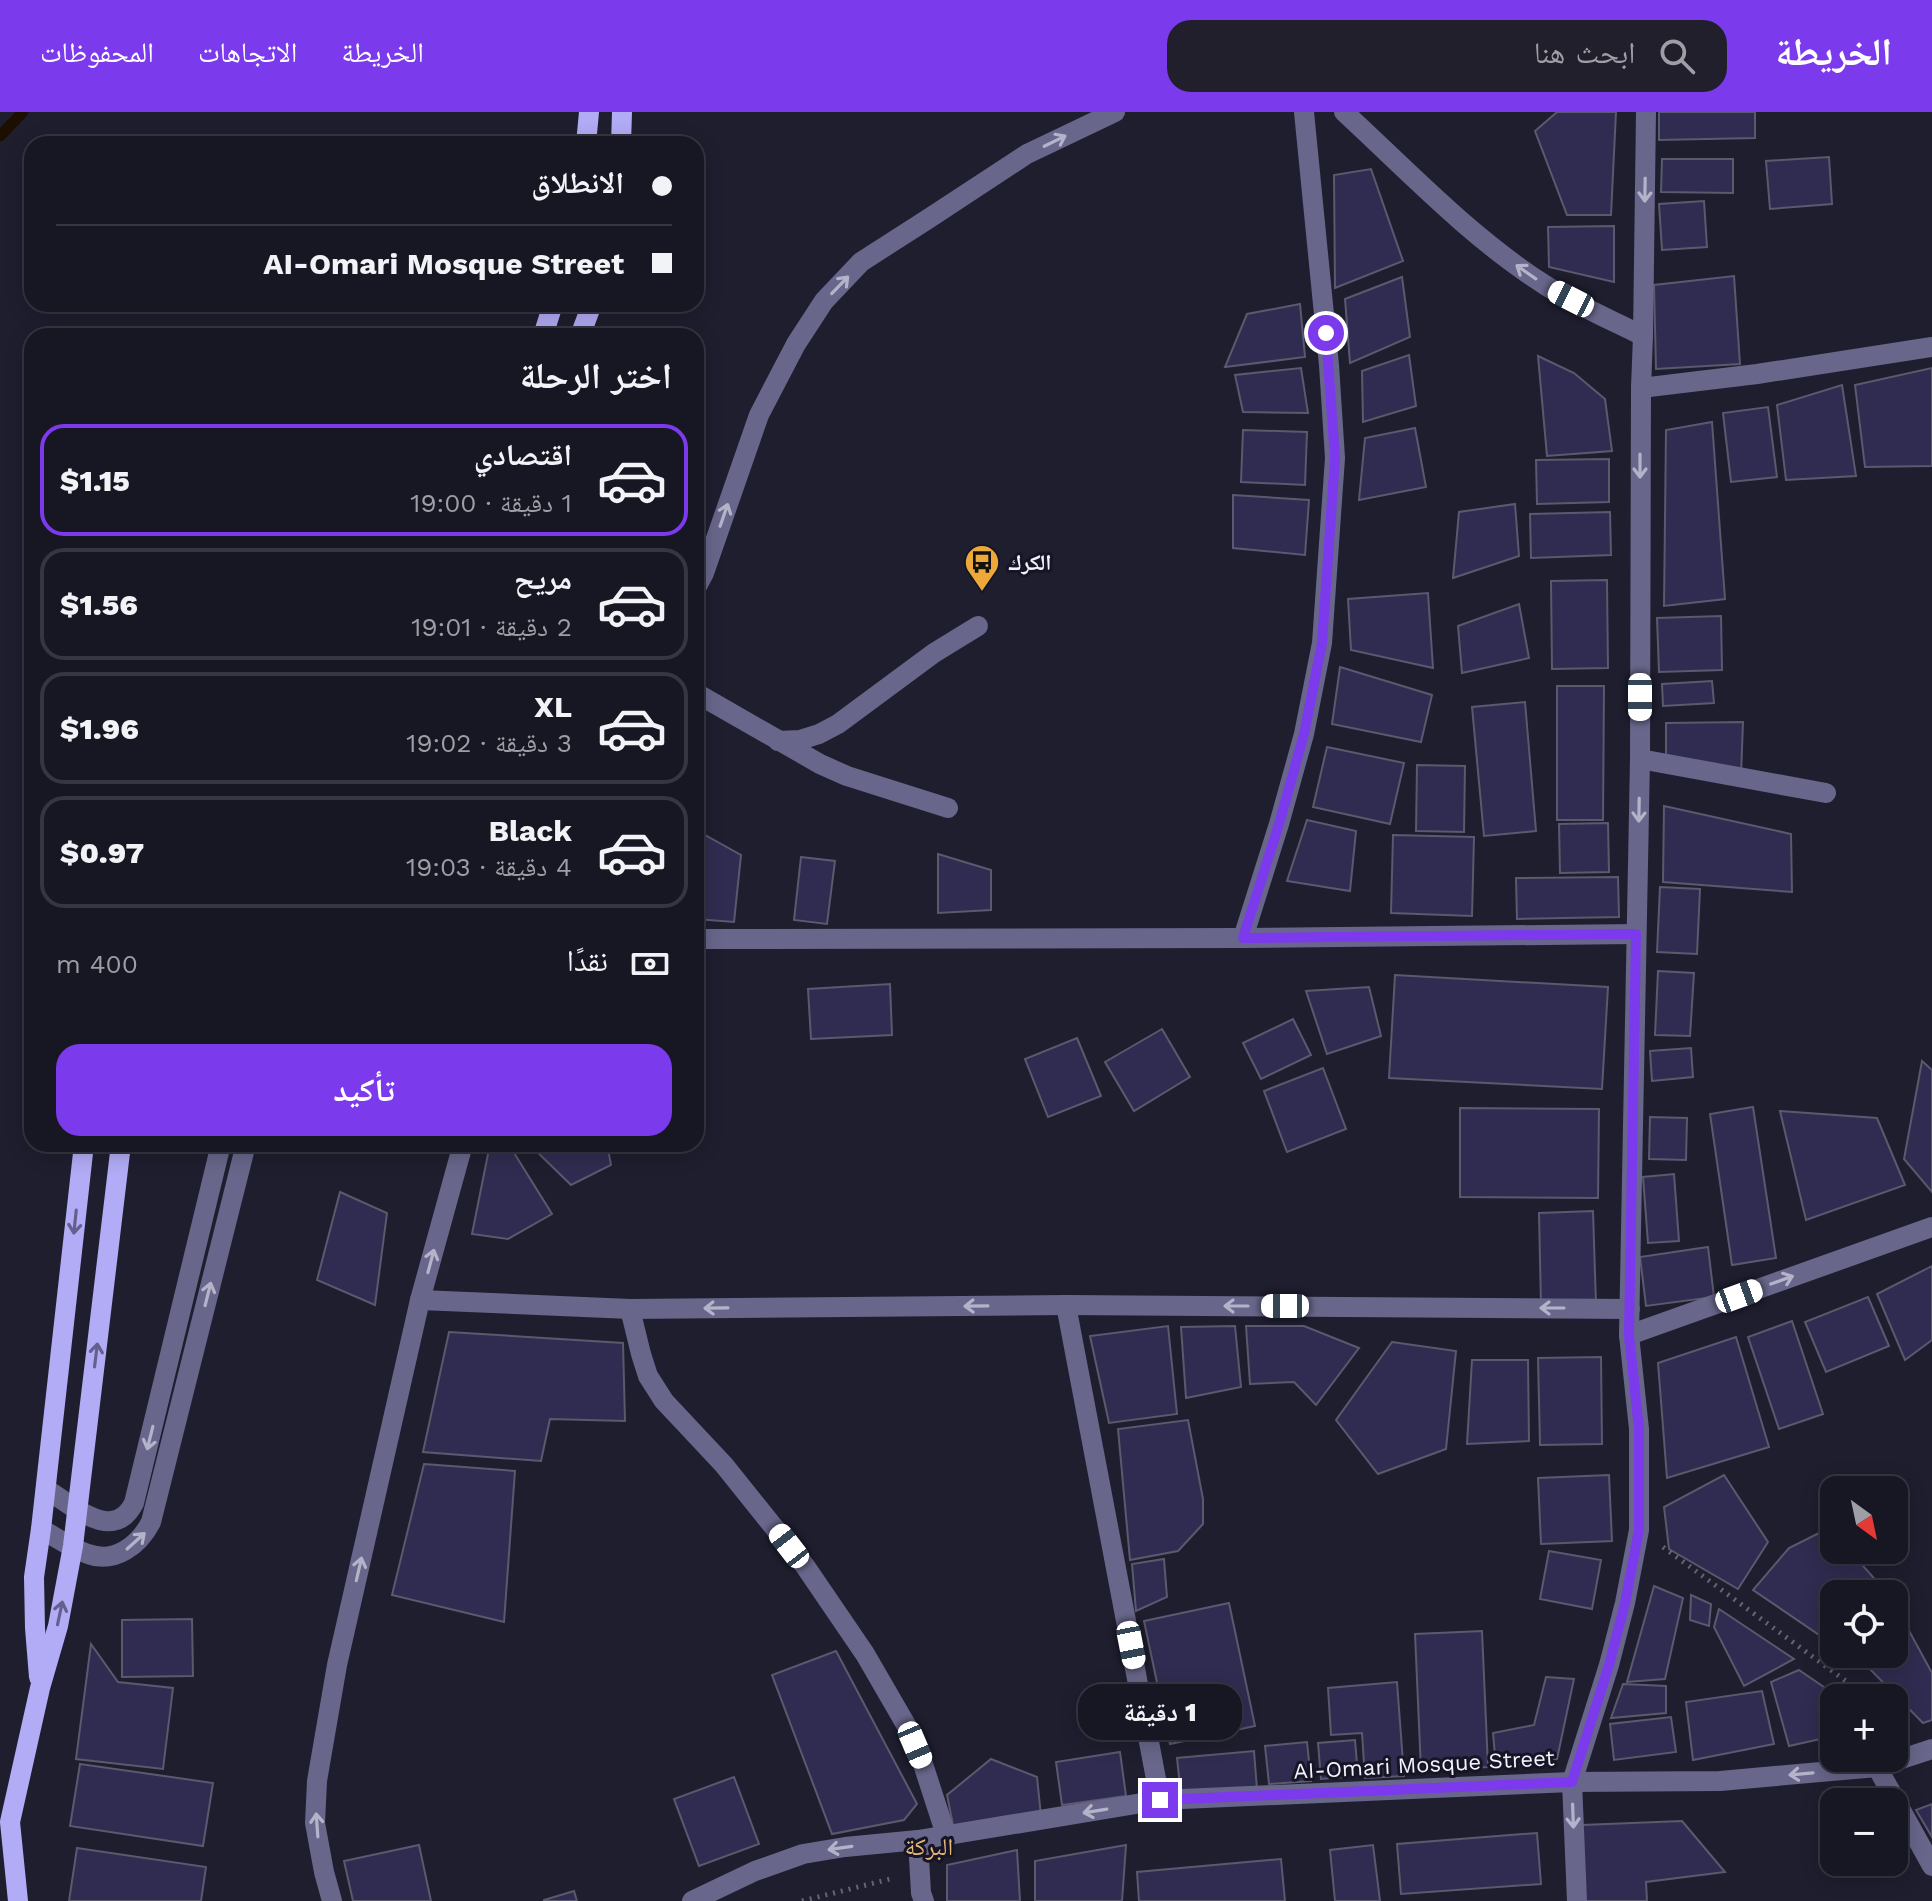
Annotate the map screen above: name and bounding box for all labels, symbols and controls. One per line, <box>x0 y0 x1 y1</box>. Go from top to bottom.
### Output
search box <box>1167 20 1727 92</box>
text: الخريطة <box>1775 30 1892 74</box>
icon: search <box>1655 34 1699 78</box>
text: ابحث هنا <box>1534 35 1635 70</box>
text: المحفوظات <box>40 36 154 69</box>
text: الاتجاهات <box>198 36 297 69</box>
text: الخريطة <box>341 36 424 69</box>
one-way arrow <box>1043 133 1067 148</box>
text: الانطلاق <box>531 165 624 200</box>
one-way arrow <box>1637 176 1653 203</box>
text: AI-Omari Mosque Street <box>263 246 624 281</box>
one-way arrow <box>1516 264 1537 281</box>
one-way arrow <box>830 276 849 295</box>
car <box>1544 277 1598 321</box>
route start <box>1308 315 1344 351</box>
text: اختر الرحلة <box>520 355 672 397</box>
text: اقتصادي <box>474 437 572 472</box>
icon: car <box>596 444 668 516</box>
one-way arrow <box>1632 452 1648 479</box>
text: $1.15 <box>60 463 130 498</box>
text: 1 دقيقة · 19:00 <box>410 488 572 518</box>
one-way arrow <box>718 503 732 528</box>
bus stop icon: الكرك <box>963 543 1001 593</box>
place label: الكرك <box>1008 550 1052 575</box>
text: مريح <box>514 561 572 596</box>
icon: car <box>596 568 668 640</box>
text: $1.56 <box>60 587 138 622</box>
text: 2 دقيقة · 19:01 <box>411 612 572 642</box>
car <box>1628 673 1652 721</box>
text: XL <box>534 689 572 724</box>
icon: car <box>596 692 668 764</box>
text: $1.96 <box>60 711 139 746</box>
text: 3 دقيقة · 19:02 <box>406 728 572 758</box>
one-way arrow <box>1631 796 1647 823</box>
text: Black <box>489 813 572 848</box>
icon: car <box>596 816 668 888</box>
text: $0.97 <box>60 835 144 870</box>
text: 4 دقيقة · 19:03 <box>406 852 572 882</box>
icon: cash <box>628 942 672 986</box>
text: نقدًا <box>567 943 608 978</box>
text: 400 m <box>56 949 138 979</box>
button: تأكيد <box>56 1044 672 1136</box>
one-way arrow <box>68 1208 83 1234</box>
one-way arrow <box>424 1249 439 1275</box>
one-way arrow <box>1769 1272 1794 1287</box>
car <box>1712 1277 1766 1315</box>
one-way arrow <box>202 1282 217 1308</box>
car <box>1261 1294 1309 1318</box>
one-way arrow <box>963 1298 990 1313</box>
one-way arrow <box>1223 1298 1250 1314</box>
one-way arrow <box>703 1300 730 1316</box>
one-way arrow <box>1539 1300 1566 1316</box>
one-way arrow <box>88 1342 103 1369</box>
one-way arrow <box>142 1424 157 1450</box>
north arrow <box>1820 1476 1908 1564</box>
map controls <box>1820 1476 1908 1876</box>
car <box>765 1520 813 1572</box>
one-way arrow <box>125 1532 146 1551</box>
one-way arrow <box>352 1557 367 1582</box>
button: locate <box>1820 1580 1908 1668</box>
one-way arrow <box>54 1601 69 1626</box>
car <box>1115 1619 1147 1671</box>
callout: 1 دقيقة <box>1078 1684 1242 1740</box>
button: + <box>1820 1684 1908 1772</box>
text: 1 دقيقة <box>1123 1697 1197 1727</box>
car <box>895 1718 935 1772</box>
street label: AI-Omari Mosque Street <box>1293 1745 1555 1784</box>
one-way arrow <box>1788 1766 1815 1781</box>
route end <box>1142 1782 1178 1818</box>
button: − <box>1820 1788 1908 1876</box>
one-way arrow <box>1566 1802 1581 1829</box>
one-way arrow <box>1083 1804 1108 1819</box>
one-way arrow <box>309 1812 324 1839</box>
district label: البركة <box>905 1833 953 1861</box>
one-way arrow <box>828 1841 853 1856</box>

